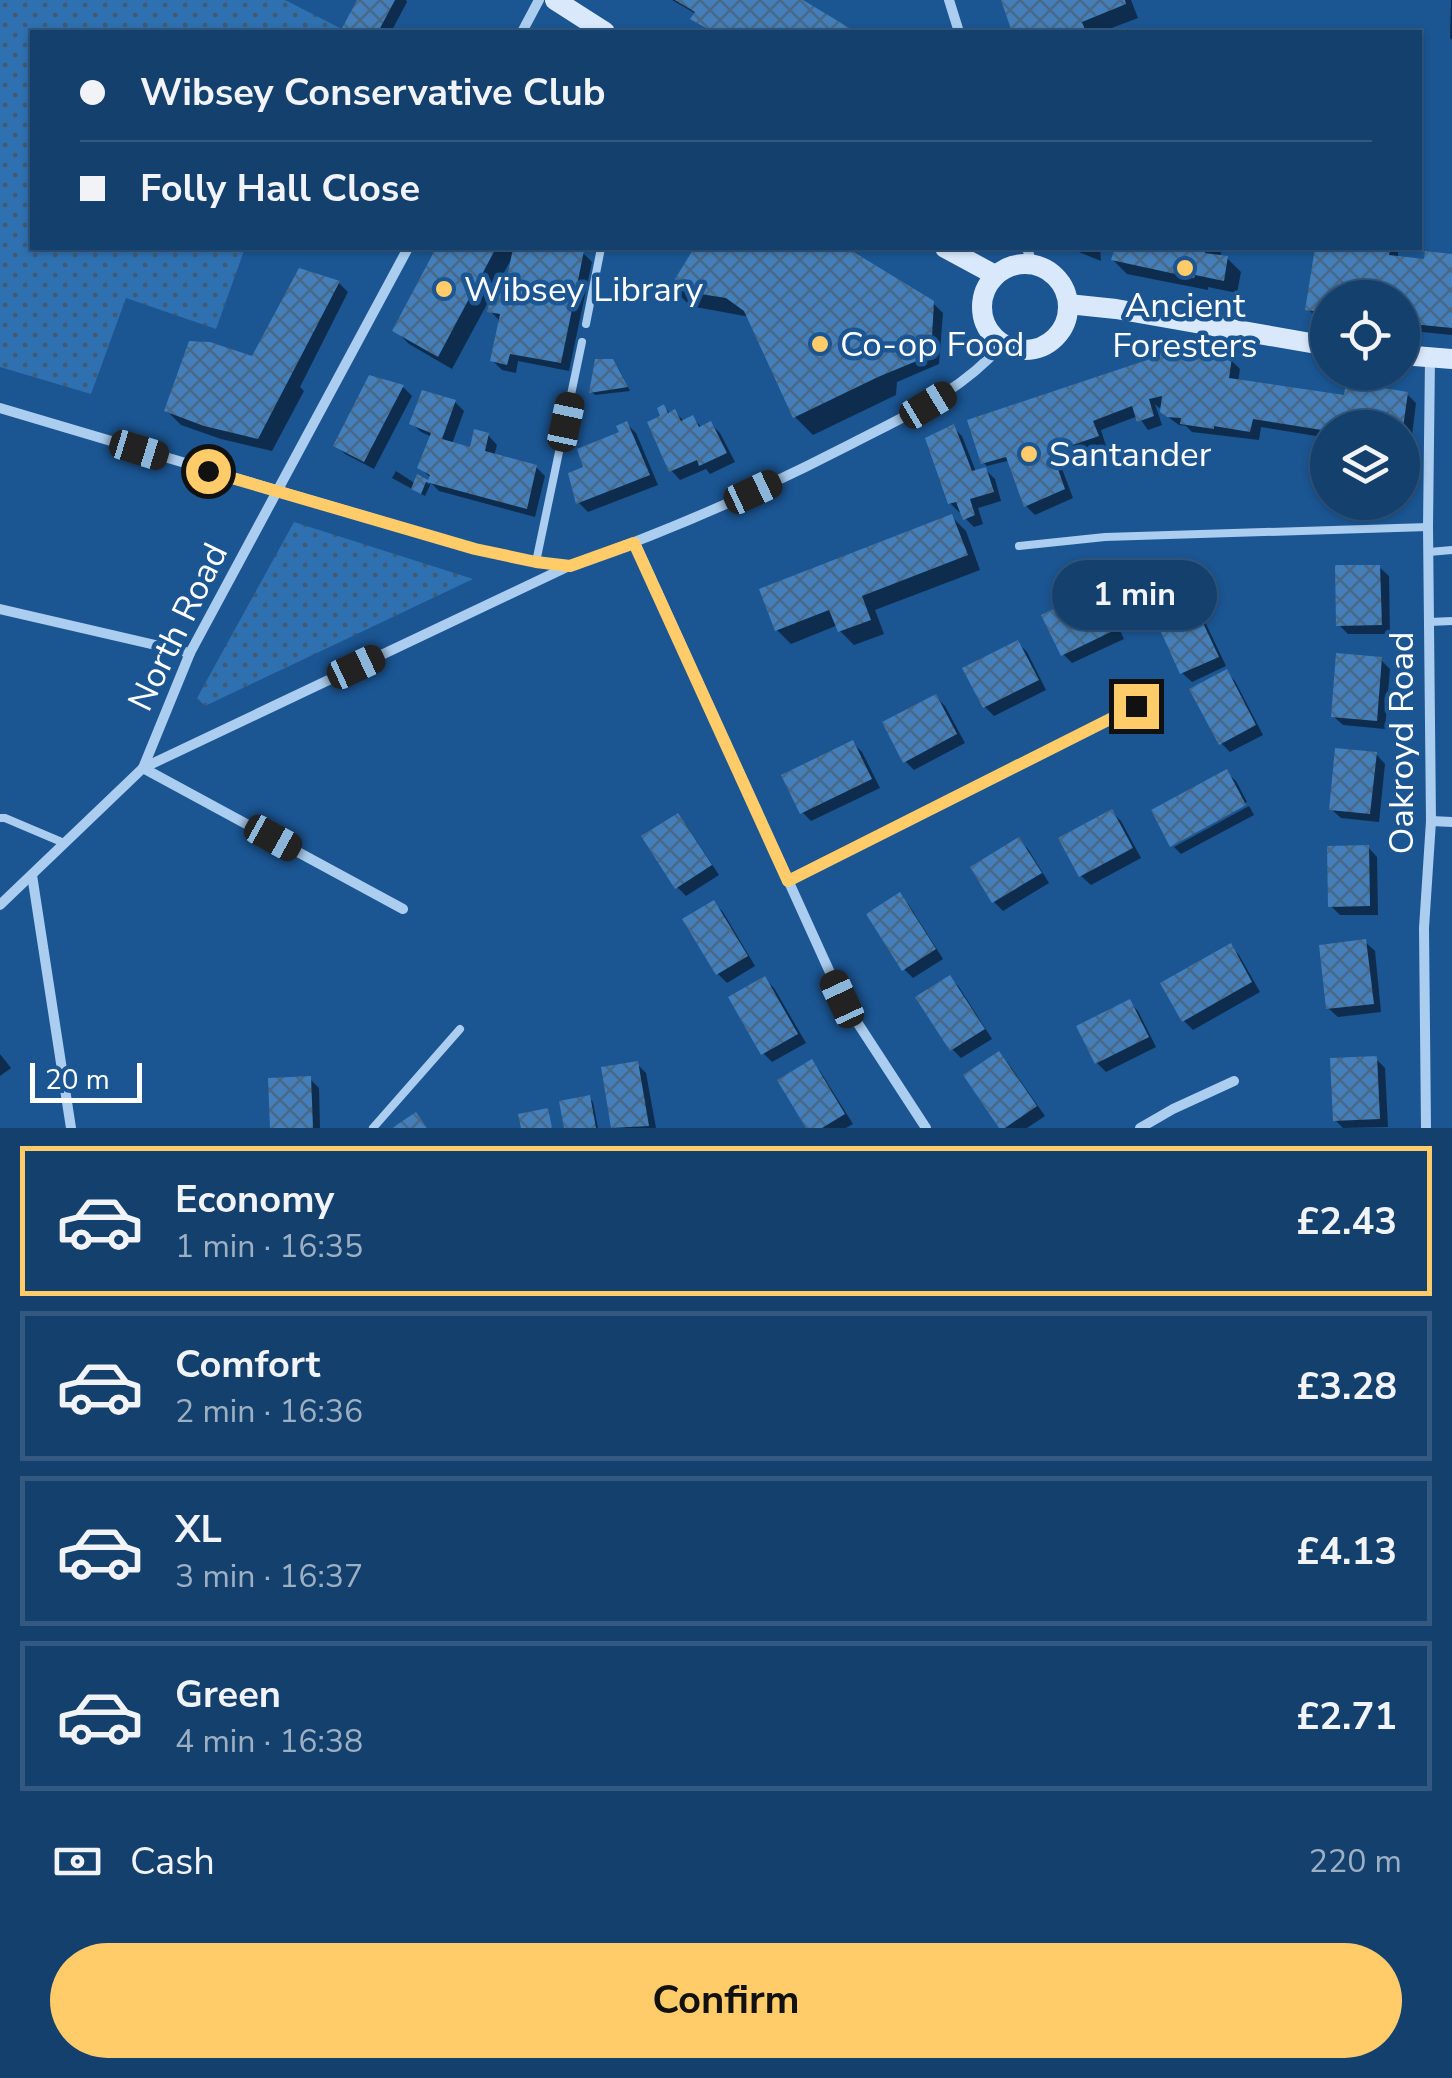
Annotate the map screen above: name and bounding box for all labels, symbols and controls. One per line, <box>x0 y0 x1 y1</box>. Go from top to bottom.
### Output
text: Wibsey Conservative Club <box>140 67 606 118</box>
text: Folly Hall Close <box>140 163 420 214</box>
marker: Ancient Foresters <box>1174 257 1196 279</box>
place label: Wibsey Library <box>464 266 703 313</box>
marker: Wibsey Library <box>433 278 455 300</box>
map controls <box>1310 280 1420 520</box>
button: locate <box>1310 280 1420 390</box>
place label: Ancient Foresters <box>1112 282 1258 369</box>
place label: Co-op Food <box>840 321 1024 368</box>
marker: Co-op Food <box>809 333 831 355</box>
car <box>895 377 961 433</box>
car <box>545 390 587 454</box>
button: layers <box>1310 410 1420 520</box>
car <box>106 427 172 473</box>
place label: Santander <box>1049 431 1212 478</box>
marker: Santander <box>1018 443 1040 465</box>
route start <box>186 449 231 494</box>
car <box>719 466 787 518</box>
street label: North Road <box>117 535 239 719</box>
callout: 1 min <box>1054 561 1218 631</box>
text: 1 min <box>1093 573 1176 616</box>
street label: Oakroyd Road <box>1378 632 1425 854</box>
car <box>322 641 390 693</box>
route end <box>1114 684 1159 729</box>
car <box>239 810 307 866</box>
car <box>816 965 868 1033</box>
scale bar <box>30 1058 142 1102</box>
text: 20 m <box>45 1061 110 1099</box>
text: Economy <box>175 1174 334 1225</box>
icon: car <box>55 1176 145 1266</box>
text: £2.43 <box>1296 1196 1397 1247</box>
text: 1 min · 16:35 <box>175 1225 363 1268</box>
text: Comfort <box>175 1339 320 1390</box>
icon: car <box>55 1341 145 1431</box>
text: £3.28 <box>1296 1361 1397 1412</box>
text: 2 min · 16:36 <box>175 1390 363 1433</box>
text: XL <box>175 1504 222 1555</box>
icon: car <box>55 1506 145 1596</box>
text: £4.13 <box>1296 1526 1397 1577</box>
text: 3 min · 16:37 <box>175 1555 363 1598</box>
text: Green <box>175 1669 281 1720</box>
icon: car <box>55 1671 145 1761</box>
text: £2.71 <box>1296 1691 1397 1742</box>
text: 4 min · 16:38 <box>175 1720 363 1763</box>
icon: cash <box>50 1834 105 1889</box>
text: Cash <box>130 1836 215 1887</box>
text: 220 m <box>1309 1840 1402 1883</box>
button: Confirm <box>50 1943 1402 2058</box>

